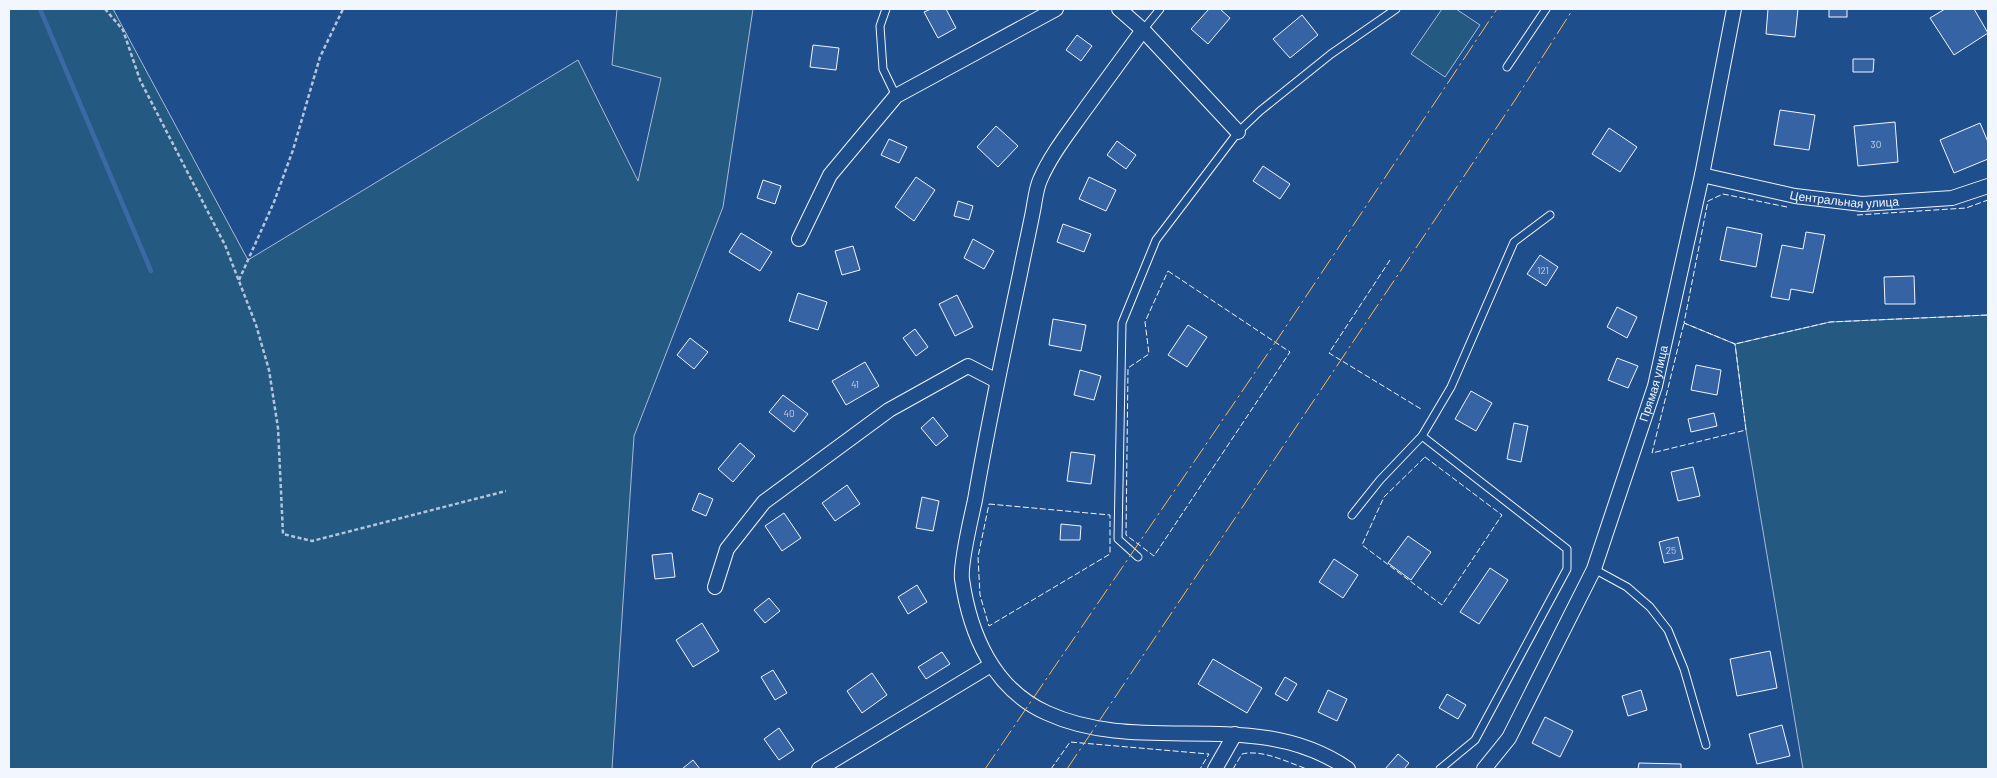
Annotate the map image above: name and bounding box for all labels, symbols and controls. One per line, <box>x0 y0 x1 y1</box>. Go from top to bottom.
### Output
house number: 30 <box>1871 138 1881 150</box>
street label: Центральная улица <box>1788 187 1900 211</box>
house number: 121 <box>1537 264 1549 276</box>
street label: Прямая улица <box>1636 344 1670 423</box>
house number: 41 <box>851 378 859 390</box>
house number: 40 <box>783 407 795 419</box>
house number: 25 <box>1666 544 1676 556</box>

